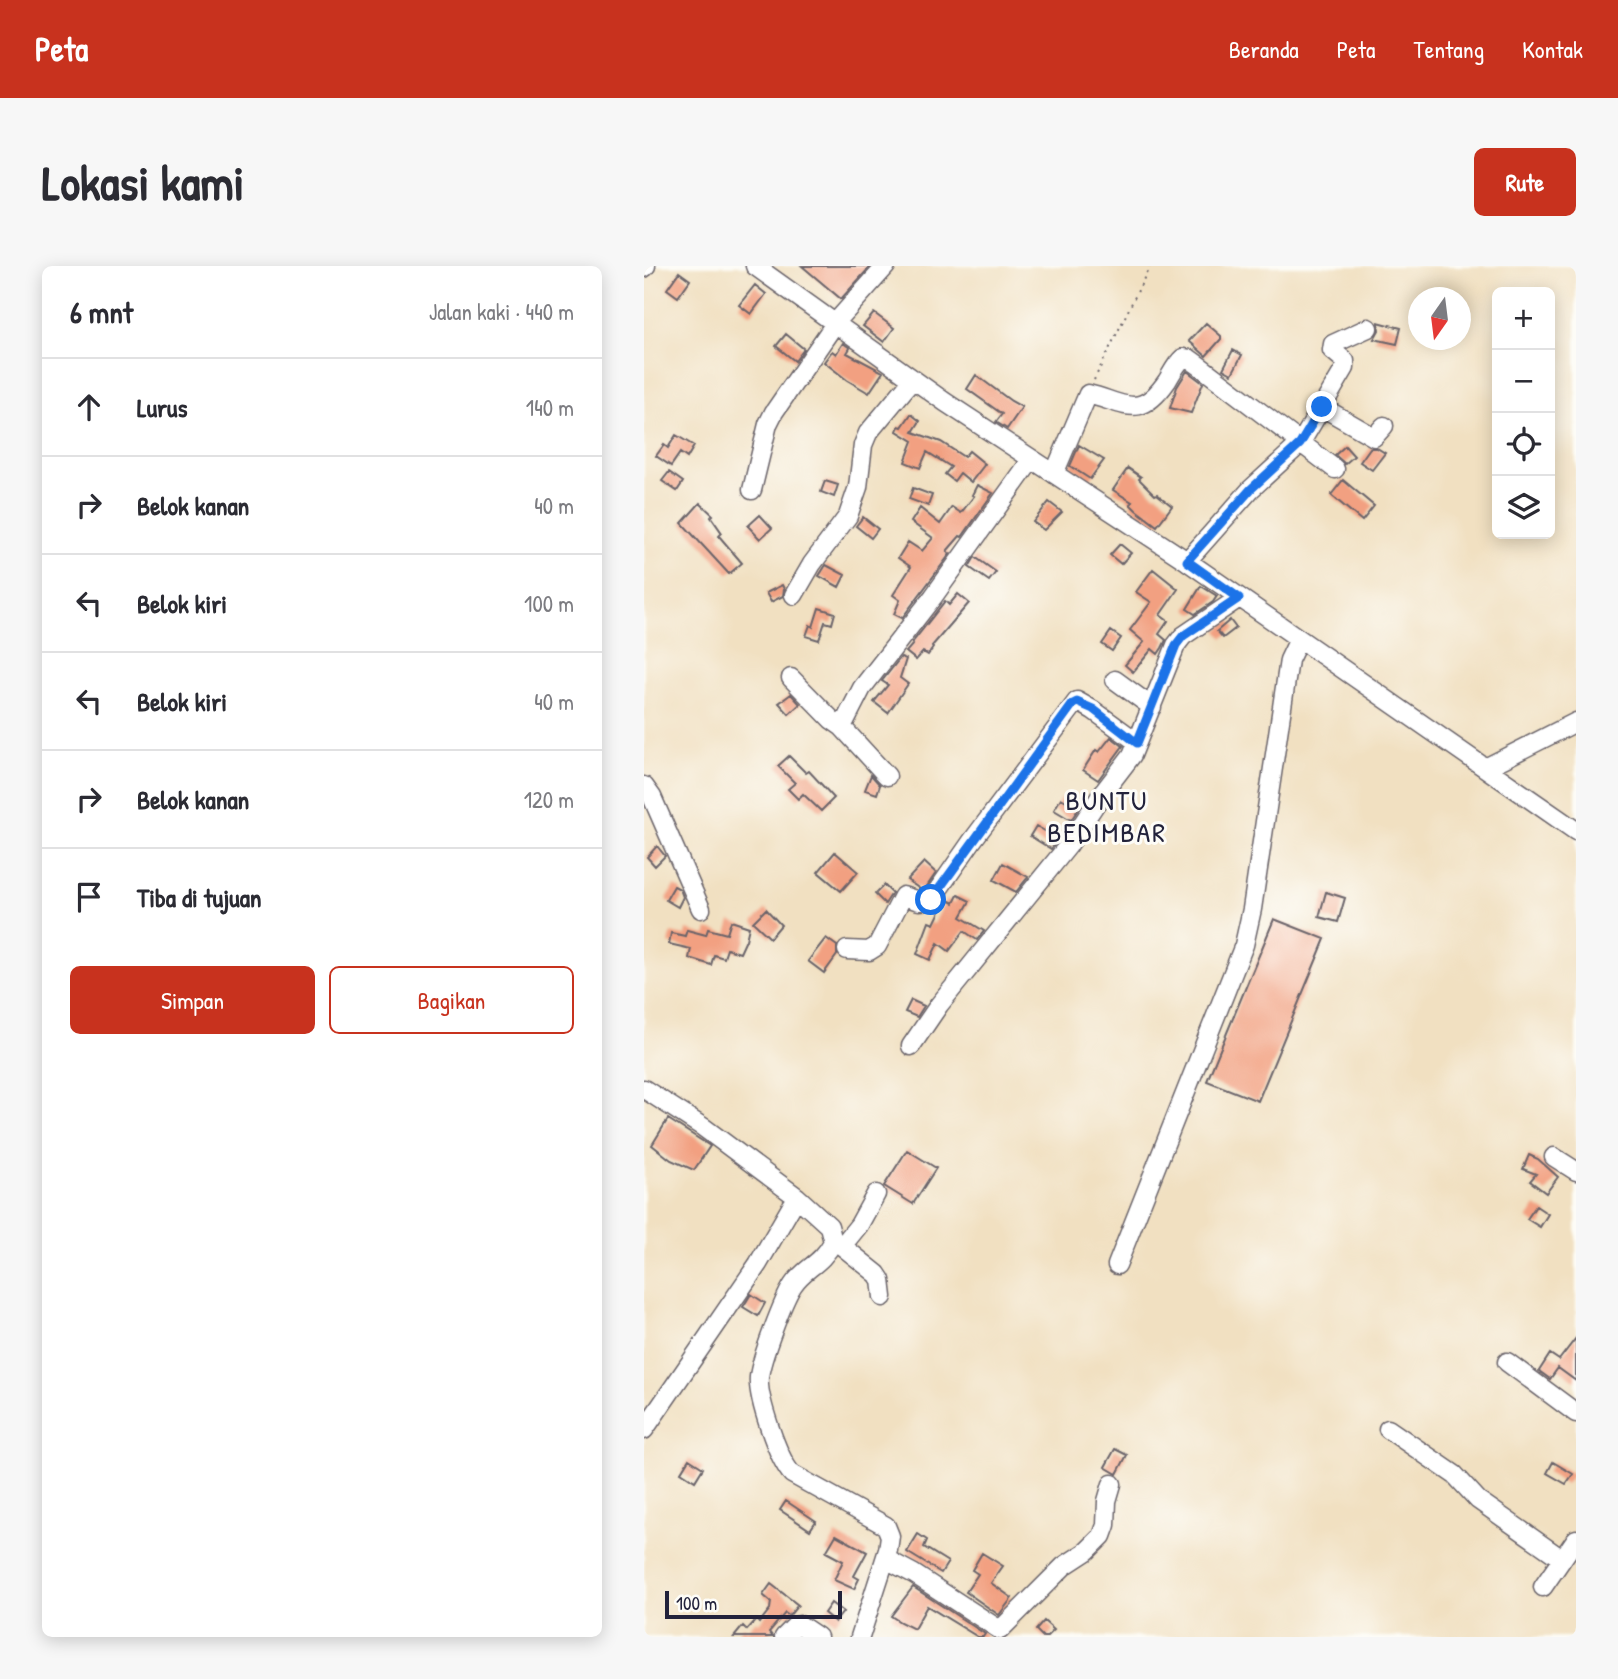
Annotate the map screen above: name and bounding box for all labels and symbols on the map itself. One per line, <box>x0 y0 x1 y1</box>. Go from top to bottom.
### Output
north arrow <box>1408 287 1471 350</box>
route end <box>1306 391 1337 422</box>
district label: BUNTU BEDIMBAR <box>1047 781 1167 851</box>
route start <box>915 884 946 915</box>
scale bar <box>665 1588 842 1620</box>

